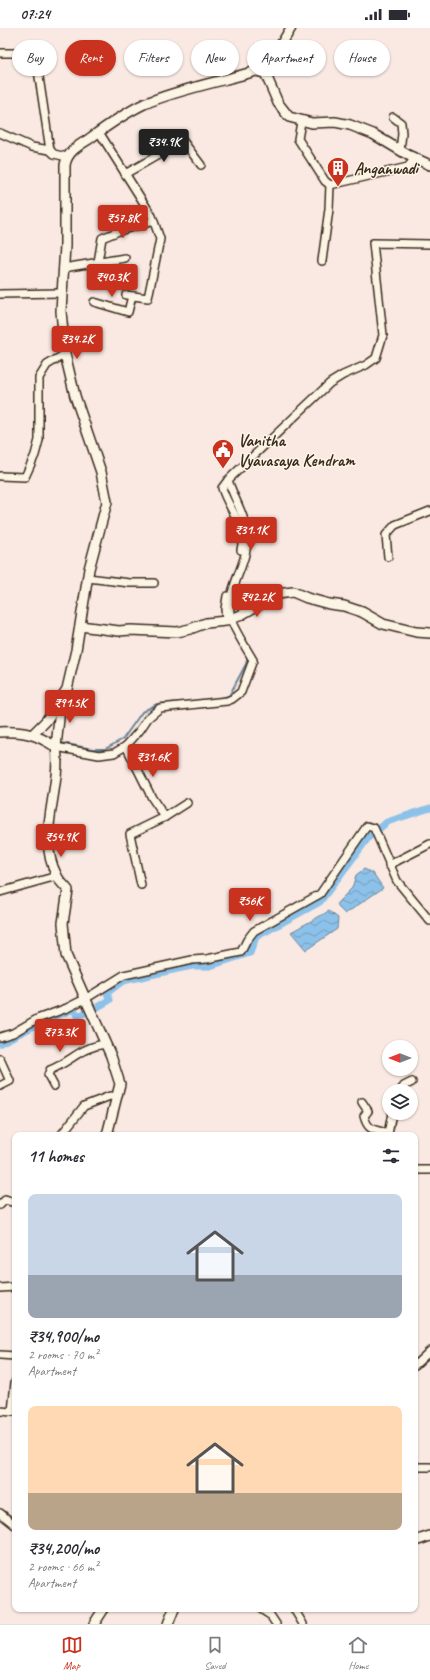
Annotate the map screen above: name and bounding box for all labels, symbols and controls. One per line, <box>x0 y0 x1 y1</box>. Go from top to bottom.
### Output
text: 07:24 <box>20 5 50 24</box>
chip: Buy <box>12 40 57 76</box>
chip: Rent <box>65 40 116 76</box>
chip: Filters <box>124 40 183 76</box>
chip: New <box>191 40 239 76</box>
chip: Apartment <box>247 40 326 76</box>
chip: House <box>334 40 390 76</box>
pin: ₹34.9K <box>131 129 197 163</box>
text: ₹34.9K <box>148 134 180 150</box>
building icon: Anganwadi <box>325 155 351 188</box>
place label: Anganwadi <box>354 158 420 179</box>
pin: ₹57.8K <box>90 205 156 239</box>
text: ₹57.8K <box>107 210 139 226</box>
pin: ₹40.3K <box>79 264 145 298</box>
text: ₹40.3K <box>96 269 128 285</box>
pin: ₹34.2K <box>44 326 110 360</box>
text: ₹34.2K <box>61 331 93 347</box>
place label: Vanitha Vyavasaya Kendram <box>238 430 356 471</box>
public building icon: Vanitha Vyavasaya Kendram <box>210 437 236 470</box>
pin: ₹31.1K <box>218 517 284 551</box>
text: ₹31.1K <box>235 522 267 538</box>
pin: ₹42.2K <box>224 584 290 618</box>
text: ₹42.2K <box>241 589 273 605</box>
pin: ₹91.5K <box>37 690 103 724</box>
text: ₹91.5K <box>54 695 86 711</box>
pin: ₹31.6K <box>120 744 186 778</box>
text: ₹31.6K <box>137 749 169 765</box>
pin: ₹54.9K <box>28 824 94 858</box>
text: ₹54.9K <box>45 829 77 845</box>
pin: ₹56K <box>226 888 274 922</box>
text: ₹56K <box>238 893 262 909</box>
pin: ₹73.3K <box>27 1019 93 1053</box>
text: ₹73.3K <box>44 1024 76 1040</box>
north arrow <box>382 1040 418 1076</box>
map controls <box>382 1040 418 1120</box>
button: layers <box>382 1084 418 1120</box>
icon: filters <box>380 1145 402 1167</box>
text: 11 homes <box>28 1146 84 1167</box>
icon: home <box>179 1220 251 1292</box>
text: ₹34,900/mo <box>28 1326 99 1347</box>
text: 2 rooms · 70 m² <box>28 1347 98 1363</box>
text: Apartment <box>28 1363 76 1379</box>
icon: home <box>179 1432 251 1504</box>
text: ₹34,200/mo <box>28 1538 99 1559</box>
text: 2 rooms · 66 m² <box>28 1559 98 1575</box>
text: Apartment <box>28 1575 76 1591</box>
tab: Map <box>61 1634 83 1672</box>
tab: Saved <box>204 1634 226 1672</box>
tab: Home <box>347 1634 369 1672</box>

